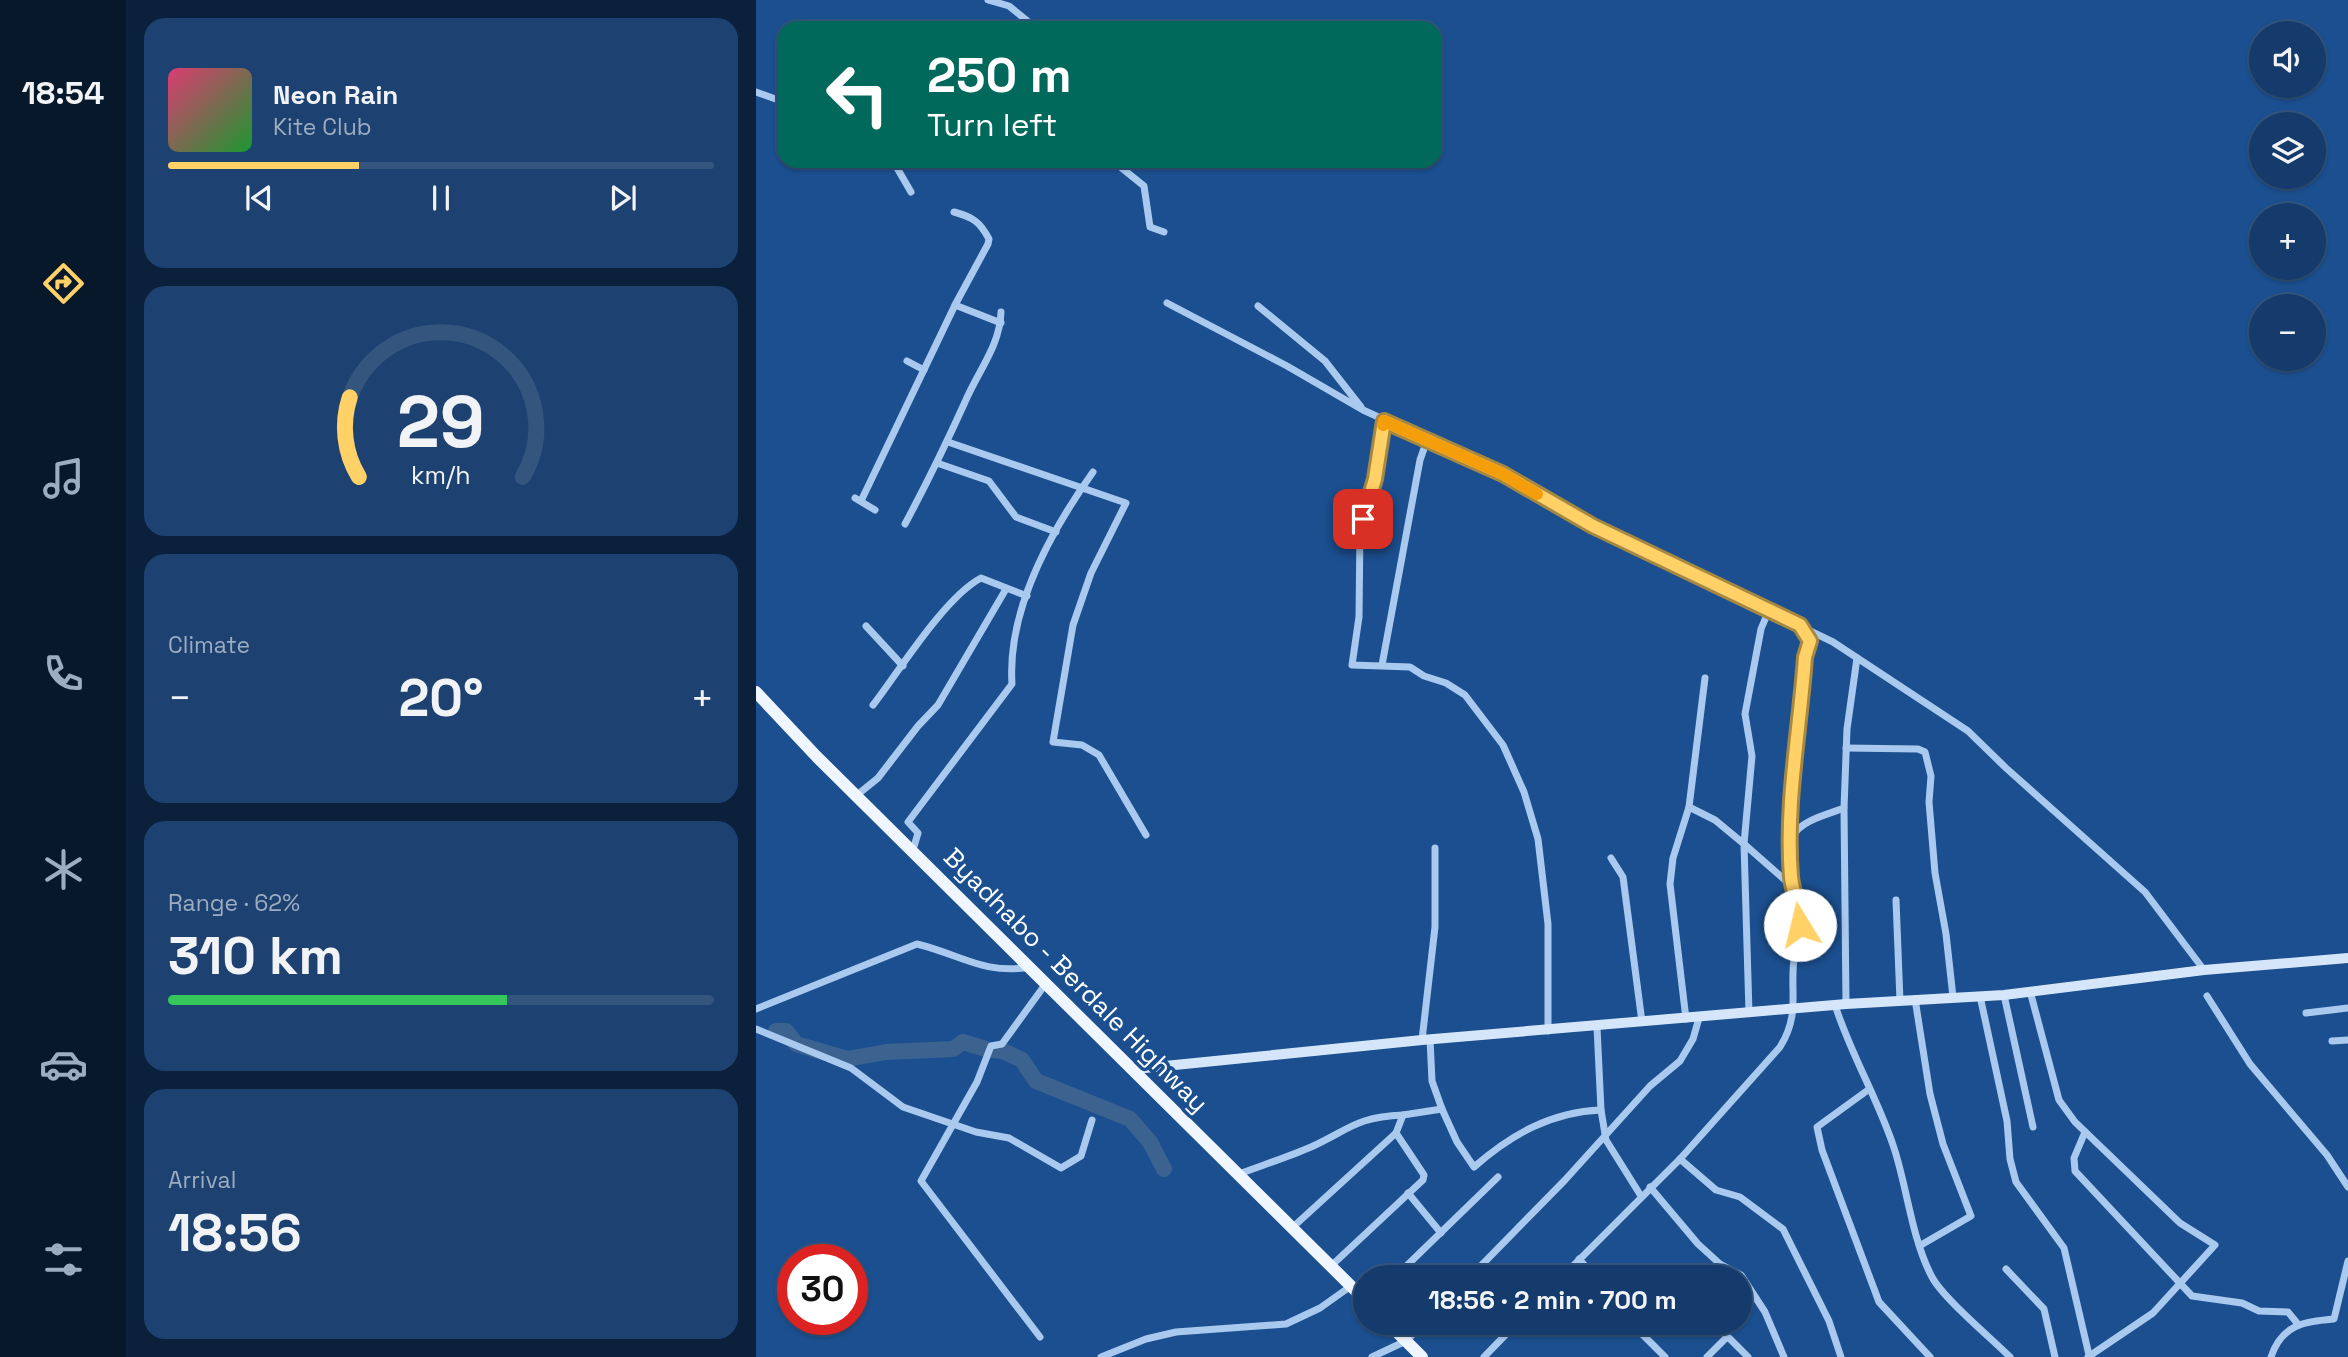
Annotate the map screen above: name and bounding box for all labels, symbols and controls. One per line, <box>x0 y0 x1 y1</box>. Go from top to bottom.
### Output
map controls <box>2249 21 2326 371</box>
button: sound <box>2249 21 2326 98</box>
text: 250 m <box>927 44 1072 106</box>
icon: left <box>812 49 903 140</box>
text: 18:54 <box>22 73 104 113</box>
text: Neon Rain <box>273 78 398 112</box>
text: Turn left <box>927 105 1057 145</box>
text: Kite Club <box>273 112 372 142</box>
button: layers <box>2249 112 2326 189</box>
icon: previous <box>240 179 278 217</box>
icon: pause <box>422 179 460 217</box>
icon: next <box>604 179 642 217</box>
button: + <box>2249 203 2326 280</box>
icon: directions <box>39 259 88 308</box>
button: − <box>2249 294 2326 371</box>
text: 29 <box>397 375 485 468</box>
icon: music <box>39 454 88 503</box>
text: km/h <box>411 458 471 490</box>
pin <box>1333 489 1393 549</box>
icon: arrive <box>1344 500 1382 538</box>
text: Climate <box>168 630 250 660</box>
icon: phone <box>39 649 88 698</box>
text: 20° <box>398 665 484 731</box>
text: − <box>168 674 192 722</box>
text: + <box>690 674 714 722</box>
street label: Byadhabo - Berdale Highway <box>936 840 1216 1120</box>
icon: climate <box>39 845 88 894</box>
text: Range · 62% <box>168 888 300 918</box>
position arrow <box>1763 888 1837 962</box>
text: 310 km <box>168 923 343 989</box>
icon: car <box>39 1040 88 1089</box>
text: Arrival <box>168 1165 236 1195</box>
text: 18:56 <box>168 1200 302 1266</box>
icon: filters <box>39 1235 88 1284</box>
speed limit sign: 30 <box>777 1244 868 1335</box>
text: 18:56 · 2 min · 700 m <box>1428 1283 1677 1317</box>

